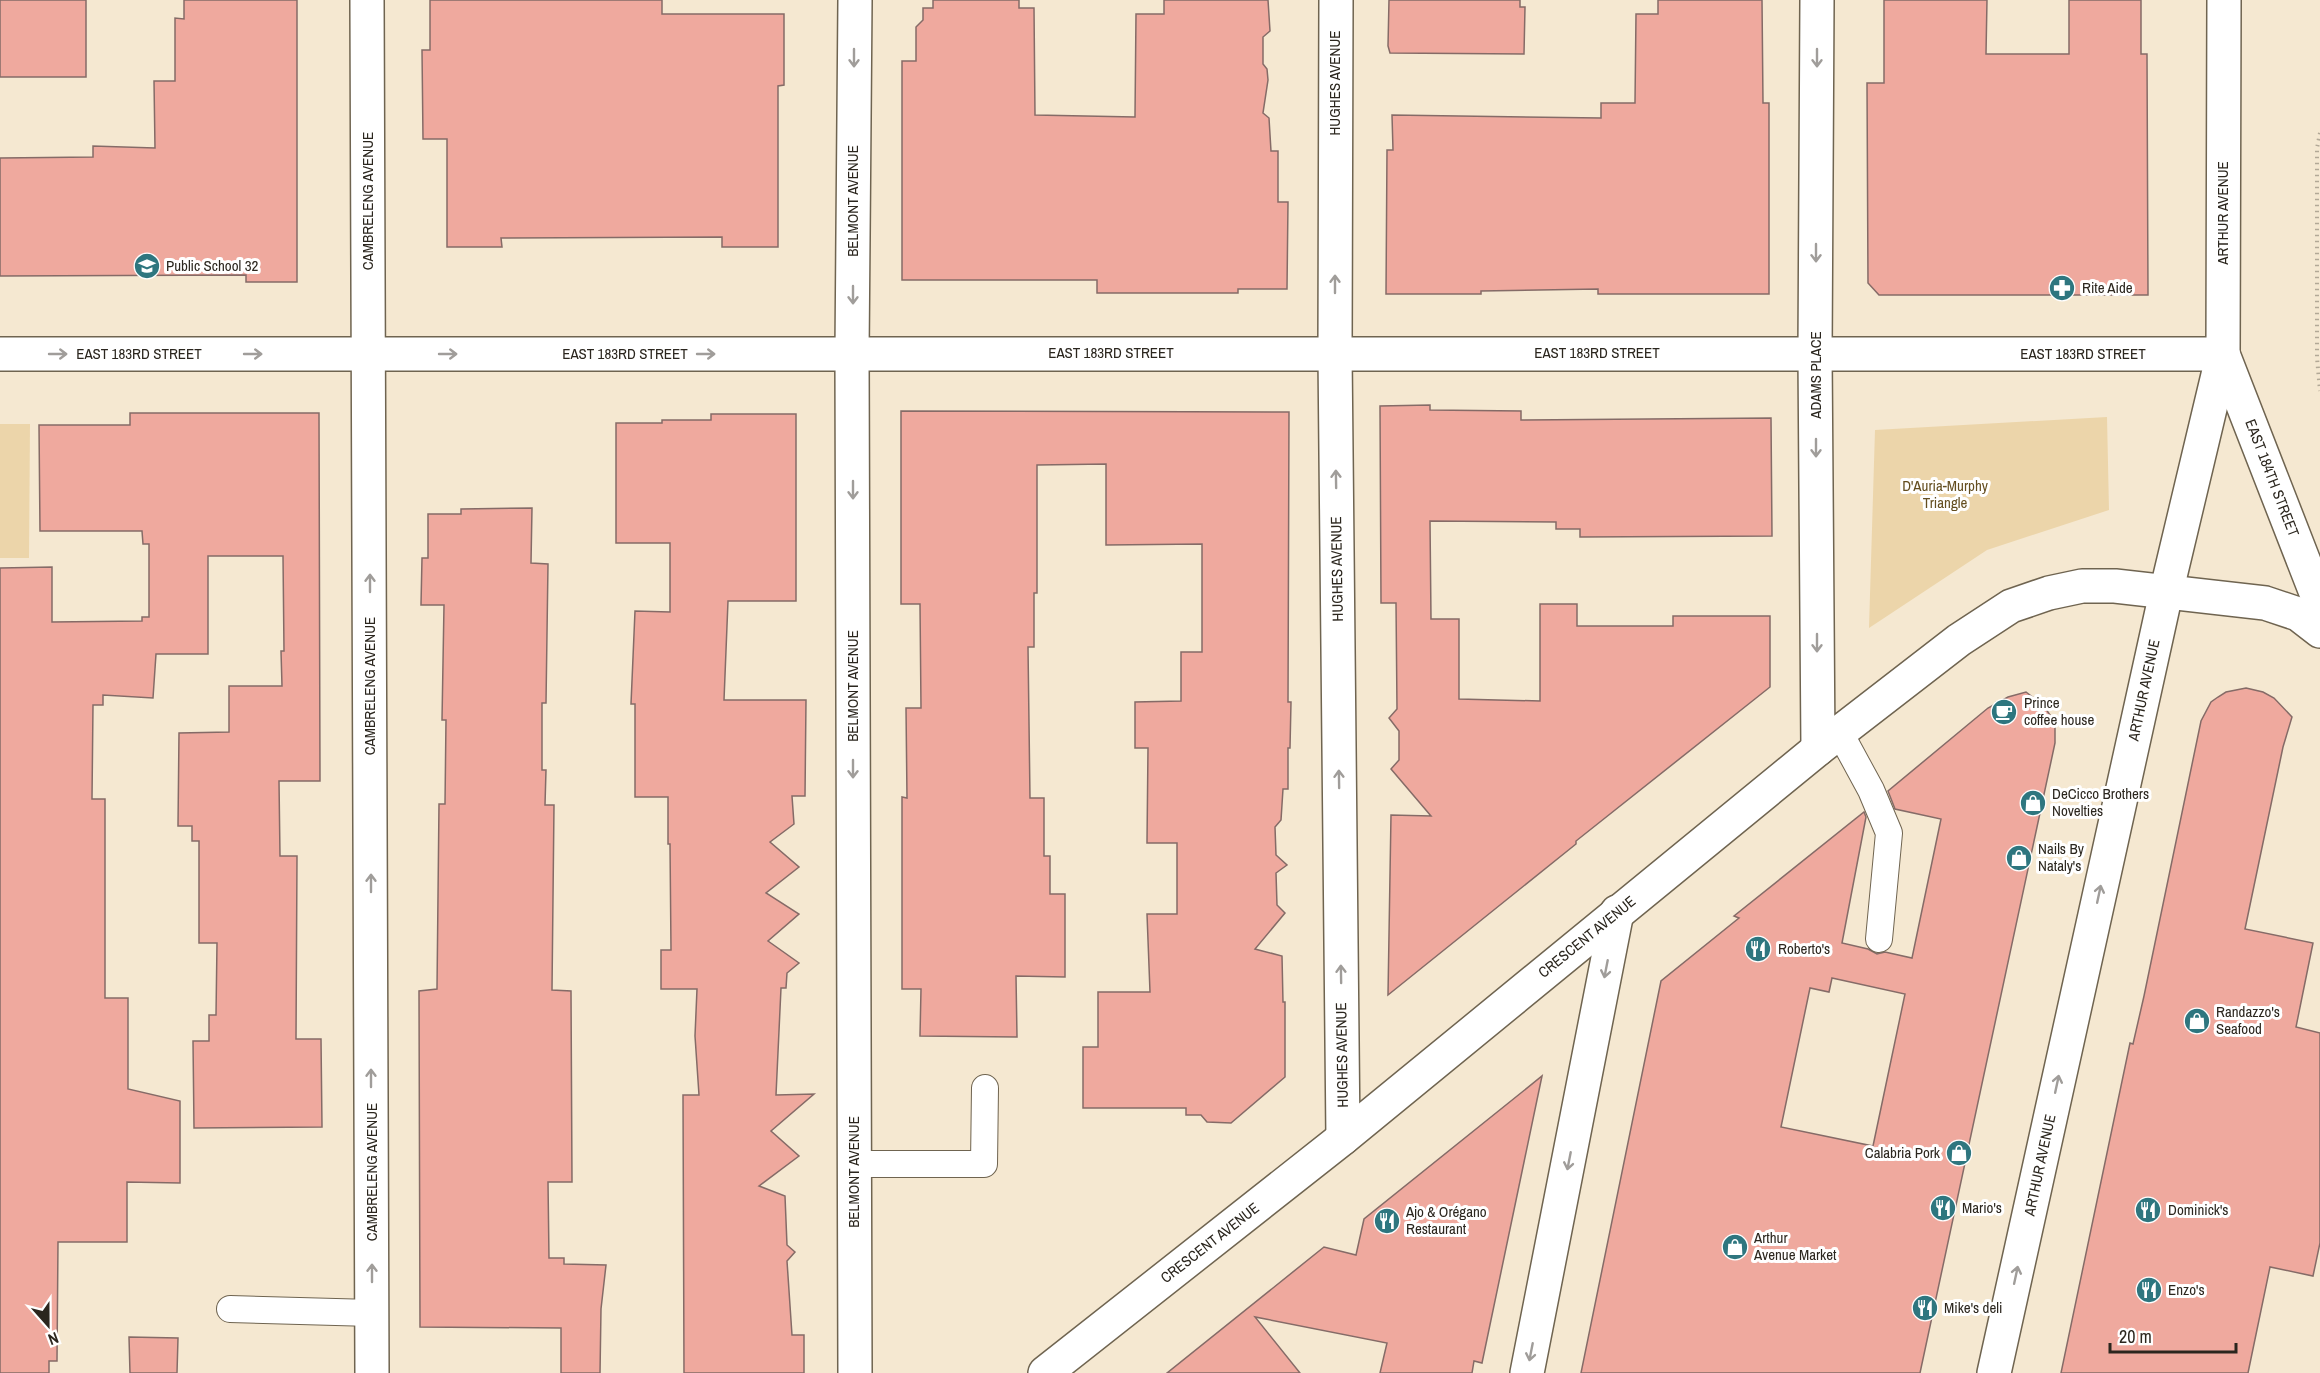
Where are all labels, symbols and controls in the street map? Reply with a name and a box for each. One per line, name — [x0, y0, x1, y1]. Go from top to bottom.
street label: HUGHES AVENUE — [1324, 30, 1345, 136]
one-way arrow — [848, 48, 860, 68]
one-way arrow — [1811, 48, 1823, 68]
street label: CAMBRELENG AVENUE — [357, 132, 378, 270]
street label: BELMONT AVENUE — [842, 145, 863, 257]
street label: ARTHUR AVENUE — [2212, 161, 2233, 266]
one-way arrow — [1810, 243, 1822, 263]
school or university icon: Public School 32 — [132, 251, 162, 281]
place label: Public School 32 — [166, 255, 258, 276]
pharmacy icon: Rite Aide — [2047, 273, 2077, 303]
one-way arrow — [1329, 275, 1341, 295]
place label: Rite Aide — [2082, 277, 2133, 298]
one-way arrow — [847, 285, 859, 305]
street label: ADAMS PLACE — [1805, 331, 1826, 420]
street label: EAST 183RD STREET — [1048, 342, 1174, 363]
street label: EAST 183RD STREET — [1534, 342, 1660, 363]
street label: EAST 183RD STREET — [76, 343, 202, 364]
street label: EAST 183RD STREET — [562, 343, 688, 364]
street label: EAST 183RD STREET — [2020, 343, 2146, 364]
one-way arrow — [48, 348, 68, 360]
one-way arrow — [243, 348, 263, 360]
one-way arrow — [438, 348, 458, 360]
one-way arrow — [696, 348, 716, 360]
street label: EAST 184TH STREET — [2240, 416, 2305, 540]
one-way arrow — [1810, 438, 1822, 458]
one-way arrow — [1330, 470, 1342, 490]
park label: D'Auria-Murphy Triangle — [1902, 475, 1989, 513]
one-way arrow — [847, 480, 859, 500]
street label: HUGHES AVENUE — [1325, 516, 1348, 622]
one-way arrow — [364, 573, 375, 593]
street label: CAMBRELENG AVENUE — [359, 617, 380, 755]
street label: BELMONT AVENUE — [842, 630, 863, 742]
one-way arrow — [1811, 633, 1823, 653]
street label: ARTHUR AVENUE — [2122, 637, 2165, 744]
place label: Prince coffee house — [2024, 692, 2094, 730]
cafe icon: Prince coffee house — [1989, 697, 2019, 727]
one-way arrow — [847, 759, 859, 779]
one-way arrow — [1333, 770, 1345, 790]
place label: DeCicco Brothers Novelties — [2052, 783, 2149, 821]
shop icon: DeCicco Brothers Novelties — [2018, 788, 2048, 818]
place label: Nails By Nataly's — [2038, 838, 2085, 876]
shop icon: Nails By Nataly's — [2004, 843, 2034, 873]
one-way arrow — [365, 873, 377, 893]
one-way arrow — [2094, 885, 2106, 904]
street label: CRESCENT AVENUE — [1533, 891, 1640, 982]
restaurant icon: Roberto's — [1743, 934, 1773, 964]
place label: Roberto's — [1778, 938, 1830, 959]
one-way arrow — [1600, 959, 1611, 978]
one-way arrow — [1335, 965, 1347, 985]
place label: Randazzo's Seafood — [2216, 1001, 2280, 1039]
street label: HUGHES AVENUE — [1330, 1002, 1353, 1108]
shop icon: Randazzo's Seafood — [2182, 1006, 2212, 1036]
one-way arrow — [365, 1068, 377, 1088]
one-way arrow — [2052, 1075, 2064, 1094]
street label: CAMBRELENG AVENUE — [361, 1103, 382, 1241]
street label: ARTHUR AVENUE — [2018, 1112, 2061, 1219]
street label: BELMONT AVENUE — [843, 1116, 864, 1228]
shop icon: Calabria Pork — [1944, 1138, 1974, 1168]
place label: Calabria Pork — [1865, 1142, 1941, 1163]
one-way arrow — [1563, 1150, 1574, 1170]
restaurant icon: Mario's — [1928, 1193, 1958, 1223]
restaurant icon: Dominick's — [2133, 1195, 2163, 1225]
street label: CRESCENT AVENUE — [1156, 1197, 1263, 1288]
place label: Mario's — [1962, 1197, 2002, 1218]
place label: Dominick's — [2168, 1199, 2228, 1220]
place label: Ajo & Orégano Restaurant — [1405, 1201, 1487, 1239]
restaurant icon: Ajo & Orégano Restaurant — [1372, 1206, 1402, 1236]
place label: Arthur Avenue Market — [1753, 1227, 1837, 1265]
shop icon: Arthur Avenue Market — [1720, 1232, 1750, 1262]
one-way arrow — [366, 1263, 378, 1283]
one-way arrow — [2010, 1266, 2022, 1285]
restaurant icon: Enzo's — [2134, 1275, 2164, 1305]
place label: Enzo's — [2168, 1279, 2205, 1300]
restaurant icon: Mike's deli — [1910, 1293, 1940, 1323]
north arrow — [18, 1295, 78, 1355]
place label: Mike's deli — [1944, 1297, 2002, 1318]
scale bar — [2110, 1316, 2236, 1354]
text: 20 m — [2119, 1324, 2152, 1349]
text: N — [45, 1327, 62, 1351]
one-way arrow — [1525, 1342, 1536, 1361]

